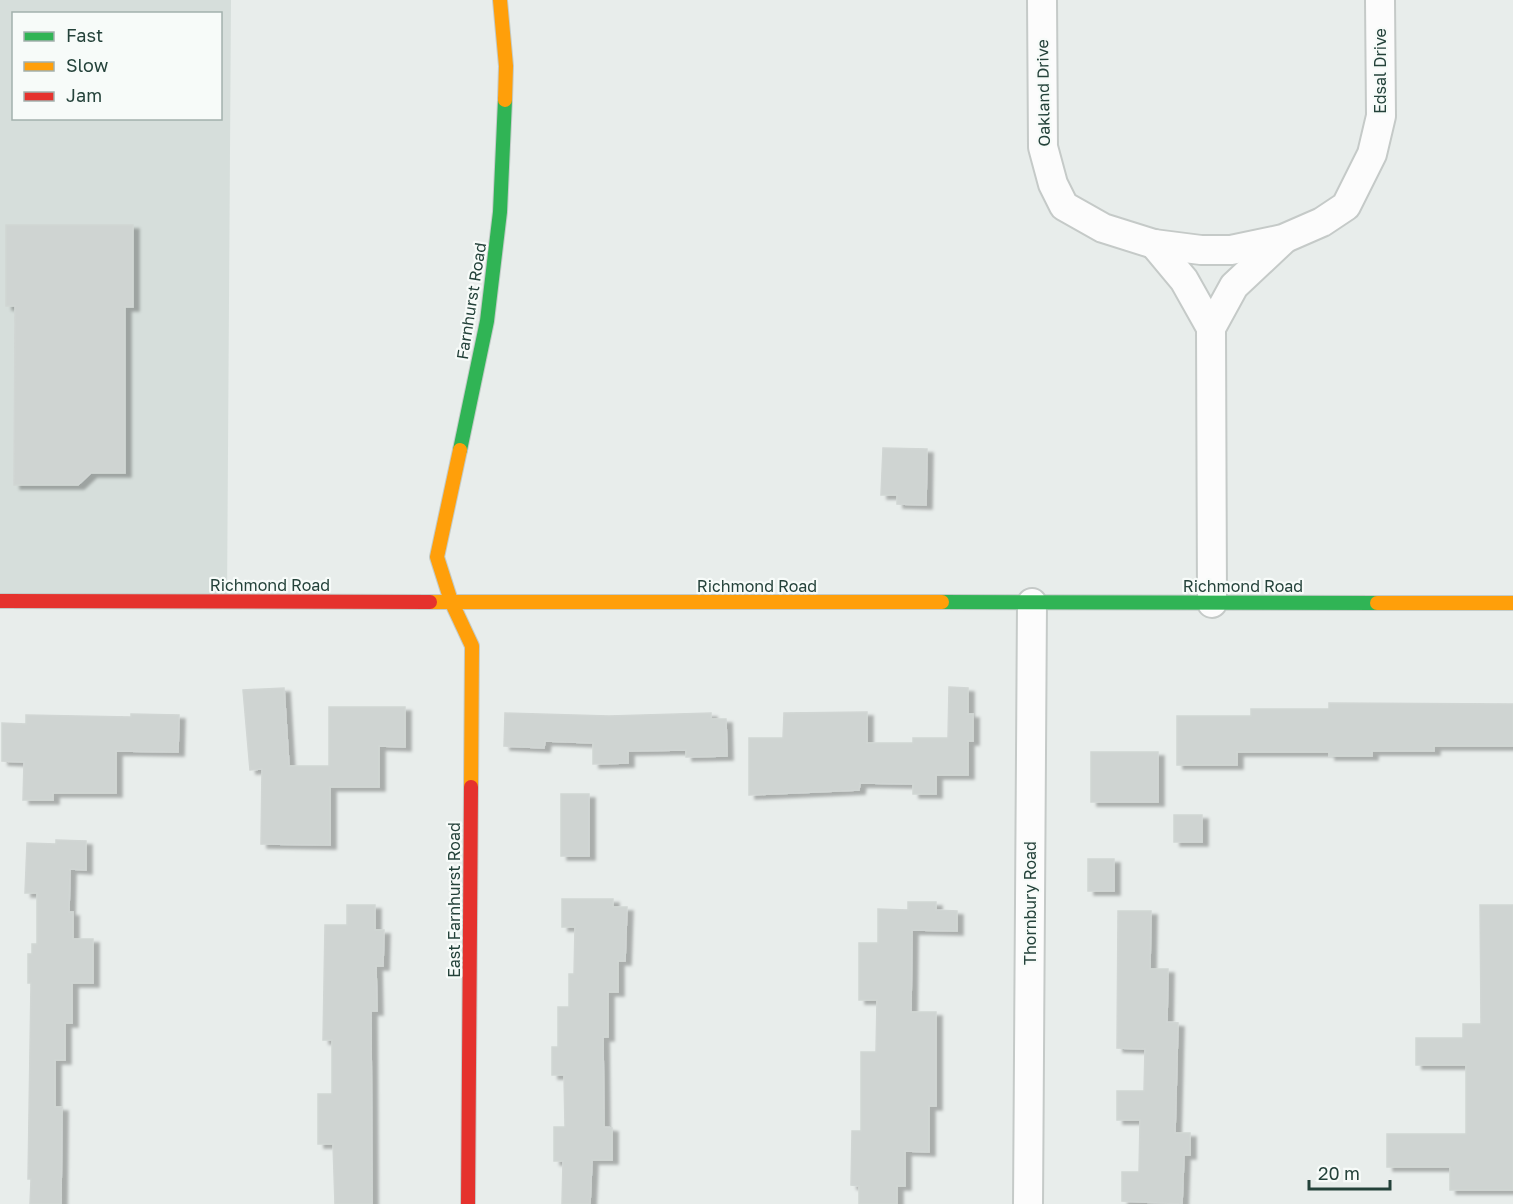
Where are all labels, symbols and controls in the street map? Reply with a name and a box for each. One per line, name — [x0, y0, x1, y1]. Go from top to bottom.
legend — [12, 12, 222, 120]
text: Fast — [66, 24, 103, 46]
street label: Edsal Drive — [1370, 28, 1390, 114]
street label: Oakland Drive — [1032, 39, 1054, 147]
text: Slow — [66, 54, 109, 76]
text: Jam — [66, 84, 102, 106]
street label: Farnhurst Road — [452, 241, 490, 361]
street label: Richmond Road — [210, 575, 330, 595]
street label: Richmond Road — [697, 576, 817, 596]
street label: Richmond Road — [1183, 576, 1303, 596]
street label: East Farnhurst Road — [444, 822, 464, 978]
street label: Thornbury Road — [1020, 841, 1040, 965]
scale bar — [1309, 1153, 1390, 1191]
text: 20 m — [1318, 1162, 1360, 1184]

